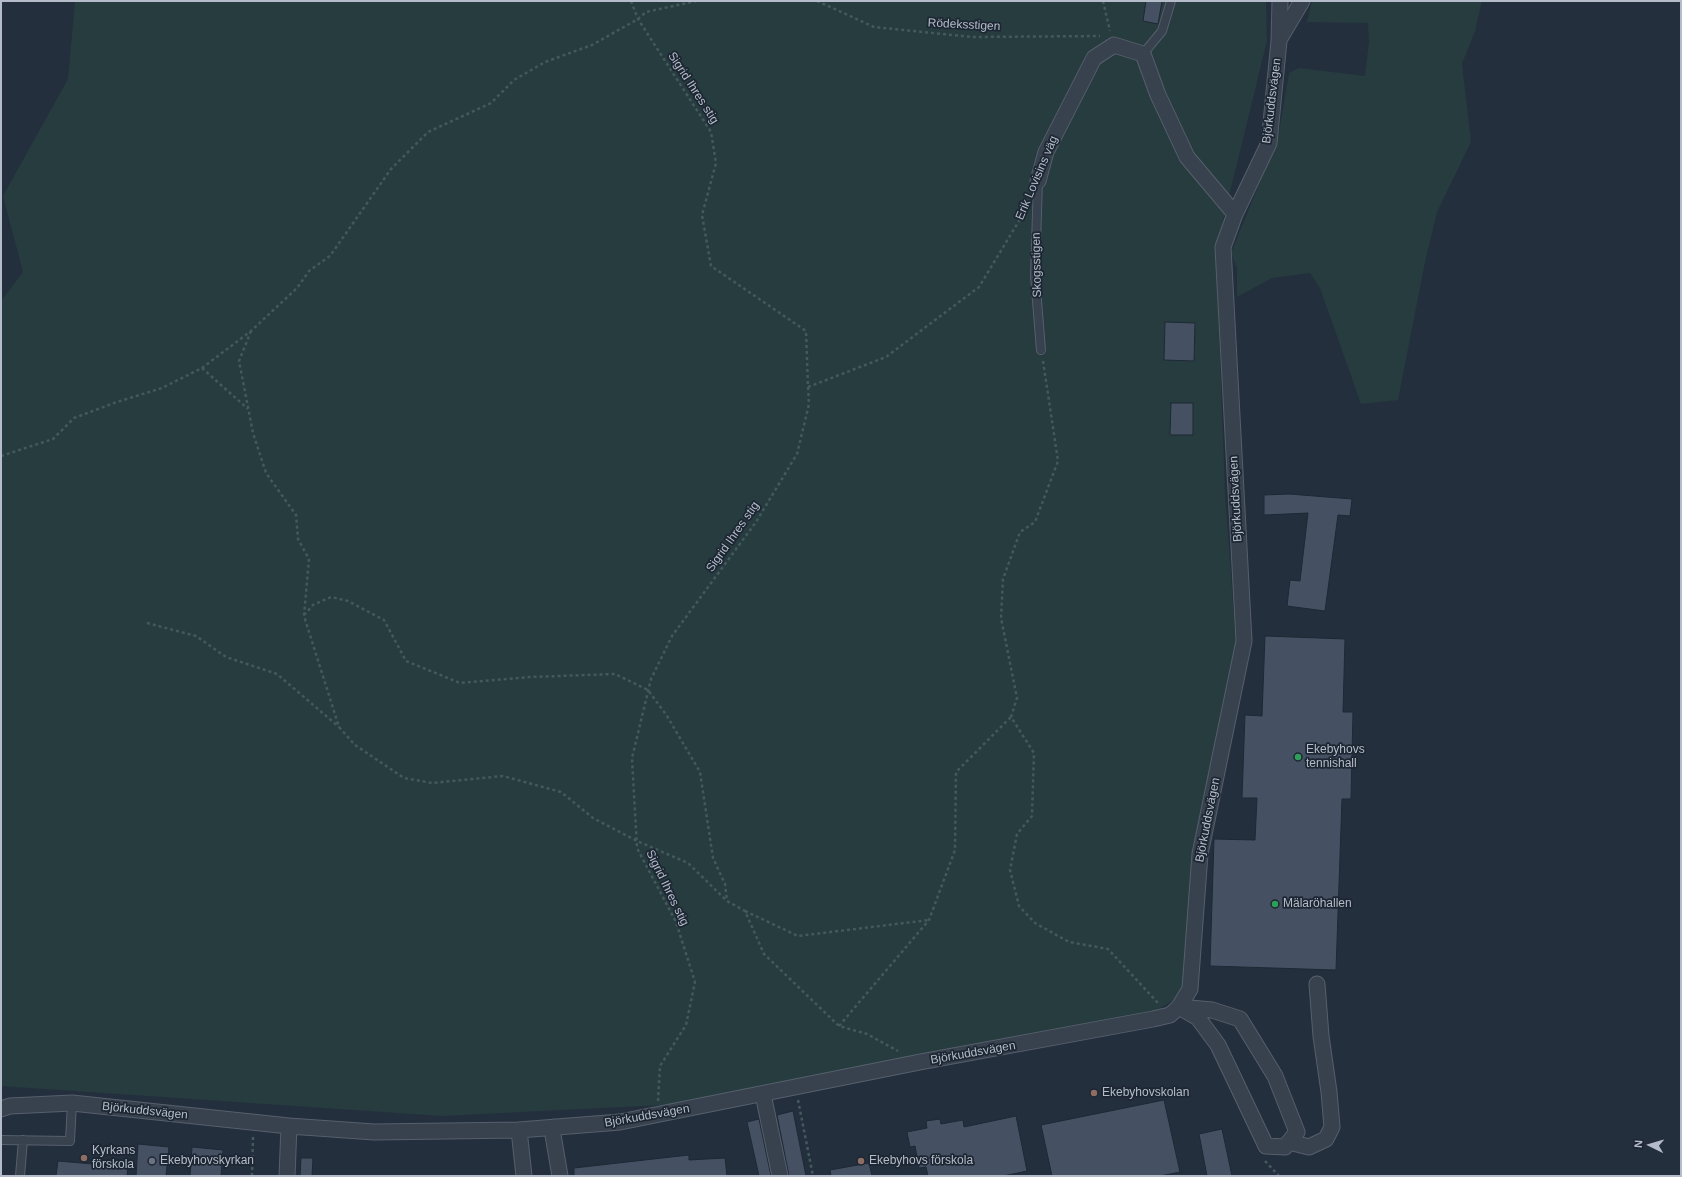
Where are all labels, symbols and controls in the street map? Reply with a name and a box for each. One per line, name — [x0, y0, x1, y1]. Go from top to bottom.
street label: Rödeksstigen — [927, 16, 1001, 34]
street label: Sigrid Ihres stig — [664, 49, 722, 127]
street label: Björkuddsvägen — [1260, 57, 1284, 145]
street label: Erik Lovisins väg — [1013, 134, 1061, 222]
street label: Skogsstigen — [1029, 232, 1045, 298]
street label: Björkuddsvägen — [1227, 456, 1245, 542]
street label: Sigrid Ihres stig — [703, 499, 763, 575]
place label: Ekebyhovs tennishall — [1306, 743, 1365, 771]
marker: Ekebyhovs tennishall — [1293, 752, 1303, 762]
street label: Björkuddsvägen — [1193, 776, 1223, 864]
street label: Sigrid Ihres stig — [642, 848, 692, 928]
place label: Mälaröhallen — [1283, 897, 1352, 911]
marker: Mälaröhallen — [1270, 899, 1280, 909]
street label: Björkuddsvägen — [929, 1038, 1017, 1068]
place label: Ekebyhovskolan — [1102, 1086, 1189, 1100]
marker: Ekebyhovskolan — [1089, 1088, 1099, 1098]
street label: Björkuddsvägen — [101, 1099, 189, 1123]
street label: Björkuddsvägen — [603, 1101, 691, 1131]
north arrow — [1630, 1125, 1670, 1165]
text: N — [1632, 1139, 1644, 1148]
place label: Kyrkans förskola — [92, 1144, 135, 1172]
marker: Kyrkans förskola — [79, 1153, 89, 1163]
place label: Ekebyhovskyrkan — [160, 1154, 254, 1168]
place label: Ekebyhovs förskola — [869, 1154, 973, 1168]
marker: Ekebyhovskyrkan — [147, 1156, 157, 1166]
marker: Ekebyhovs förskola — [856, 1156, 866, 1166]

